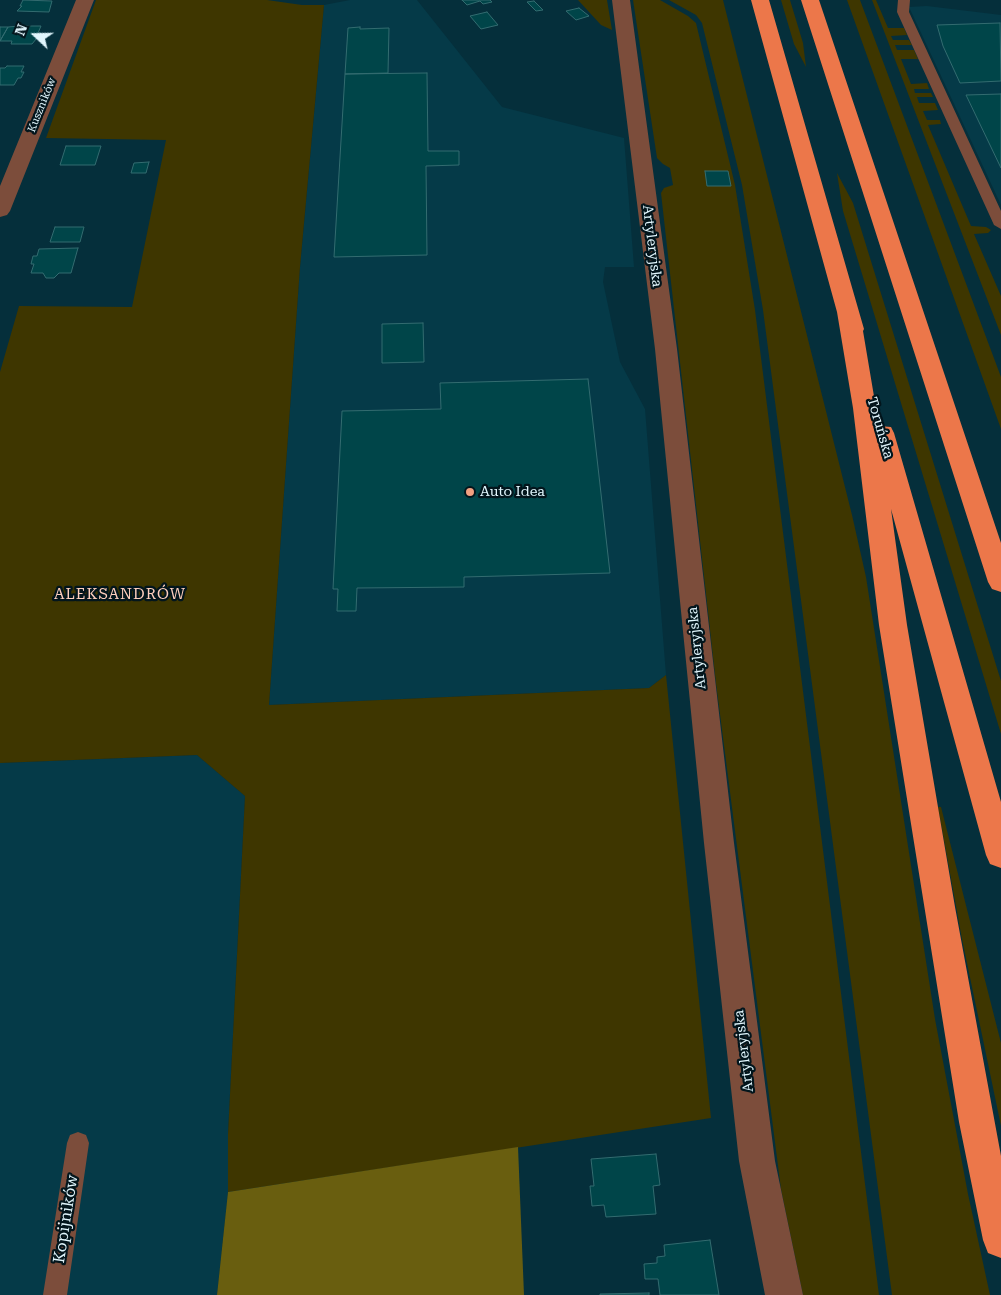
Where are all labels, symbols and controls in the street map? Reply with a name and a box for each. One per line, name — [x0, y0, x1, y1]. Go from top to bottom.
north arrow — [10, 10, 60, 60]
text: N — [12, 22, 30, 38]
street label: Kuszników — [25, 76, 59, 134]
street label: Artyleryjska — [639, 204, 665, 288]
street label: Toruńska — [863, 395, 897, 461]
place label: Auto Idea — [480, 484, 545, 500]
marker: Auto Idea — [464, 486, 476, 498]
district label: ALEKSANDRÓW — [53, 586, 187, 604]
street label: Artyleryjska — [684, 606, 710, 690]
street label: Artyleryjska — [731, 1009, 757, 1093]
street label: Kopijników — [50, 1173, 82, 1265]

